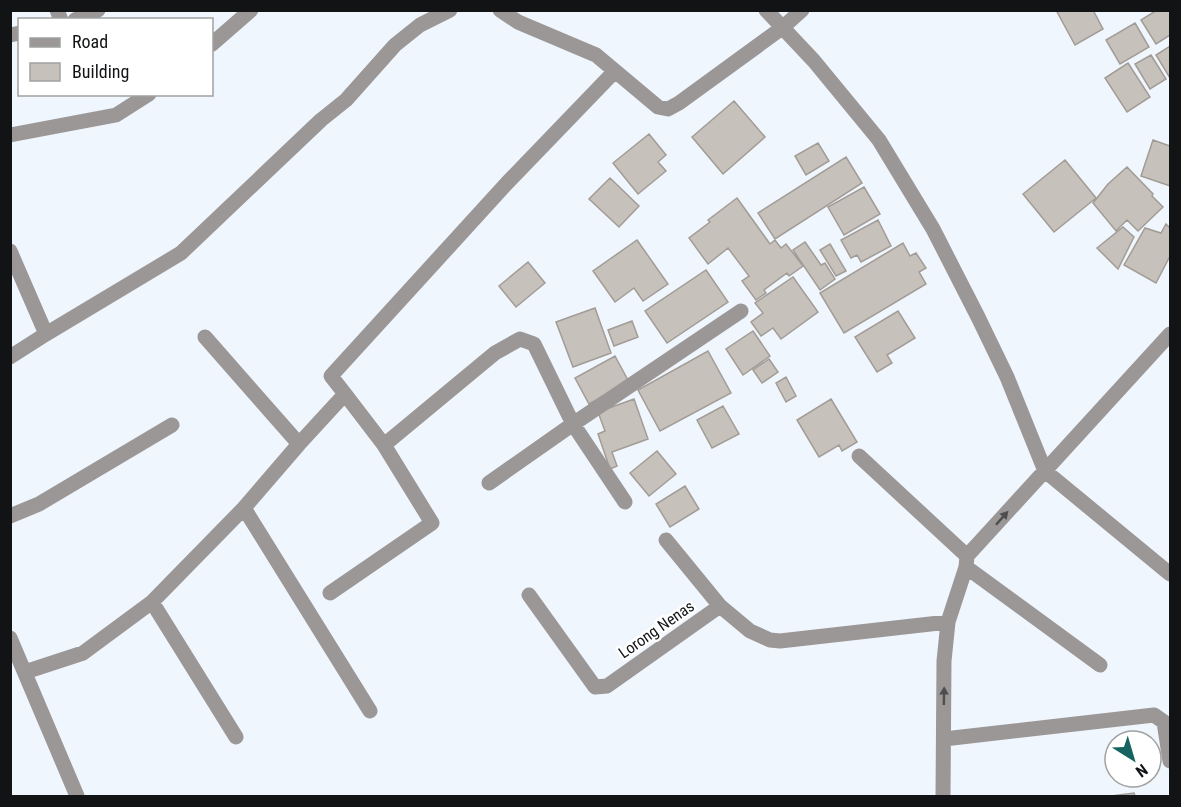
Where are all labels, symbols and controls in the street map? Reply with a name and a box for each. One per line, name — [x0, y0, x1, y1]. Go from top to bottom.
legend — [18, 18, 213, 96]
text: Road — [72, 31, 108, 52]
text: Building — [72, 61, 129, 82]
one-way arrow — [995, 510, 1009, 525]
street label: Lorong Nenas — [615, 596, 698, 662]
one-way arrow — [939, 687, 949, 706]
north arrow — [1103, 729, 1163, 789]
text: N — [1132, 760, 1151, 781]

